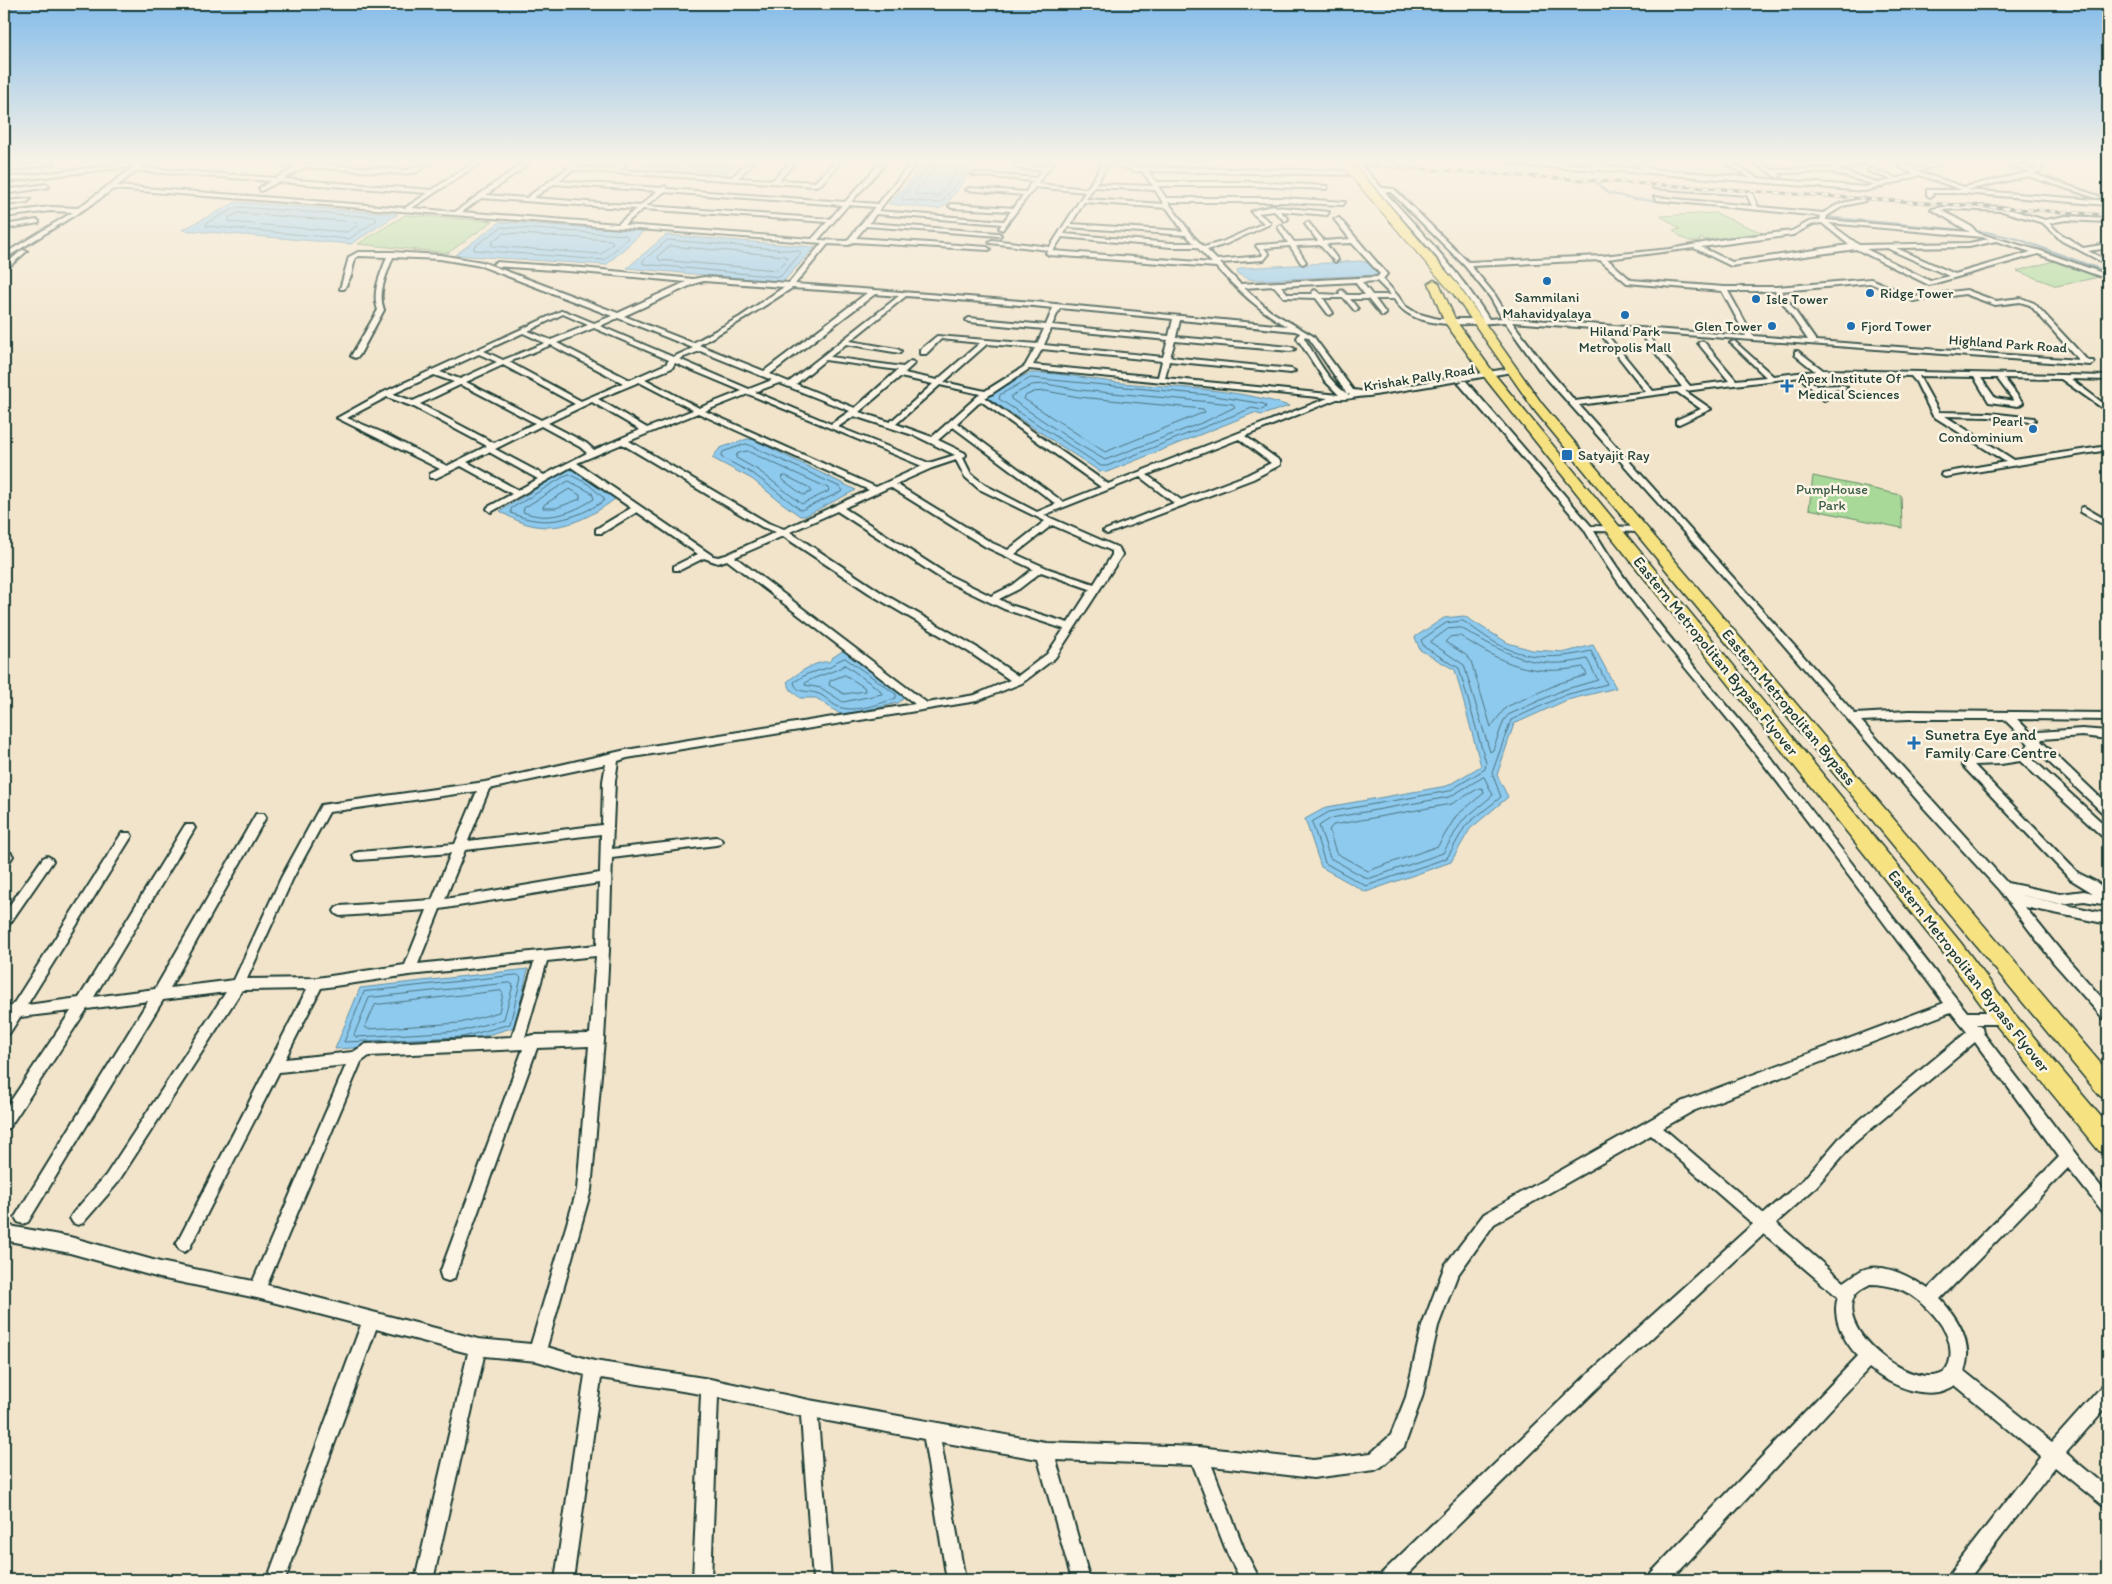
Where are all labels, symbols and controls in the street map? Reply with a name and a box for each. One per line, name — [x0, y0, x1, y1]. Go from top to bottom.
marker: Sammilani Mahavidyalaya — [1541, 275, 1553, 287]
place label: Ridge Tower — [1880, 285, 1954, 302]
marker: Ridge Tower — [1864, 287, 1876, 299]
place label: Sammilani Mahavidyalaya — [1503, 289, 1592, 322]
place label: Isle Tower — [1766, 291, 1828, 308]
marker: Isle Tower — [1750, 293, 1762, 305]
marker: Hiland Park Metropolis Mall — [1619, 309, 1631, 321]
place label: Glen Tower — [1694, 318, 1762, 335]
place label: Fjord Tower — [1861, 318, 1932, 335]
marker: Glen Tower — [1766, 320, 1778, 332]
marker: Fjord Tower — [1845, 320, 1857, 332]
place label: Hiland Park Metropolis Mall — [1579, 323, 1671, 356]
street label: Highland Park Road — [1948, 331, 2068, 357]
street label: Krishak Pally Road — [1362, 361, 1476, 395]
place label: Apex Institute Of Medical Sciences — [1798, 370, 1902, 403]
marker: Apex Institute Of Medical Sciences — [1780, 379, 1794, 393]
place label: Pearl Condominium — [1939, 413, 2024, 446]
marker: Pearl Condominium — [2027, 423, 2039, 435]
place label: Satyajit Ray — [1578, 447, 1650, 464]
marker: Satyajit Ray — [1560, 448, 1574, 462]
park label: PumpHouse Park — [1796, 481, 1868, 514]
street label: Eastern Metropolitan Bypass Flyover — [1630, 553, 1802, 759]
street label: Eastern Metropolitan Bypass — [1718, 625, 1860, 789]
place label: Sunetra Eye and Family Care Centre — [1925, 725, 2057, 762]
marker: Sunetra Eye and Family Care Centre — [1907, 736, 1921, 750]
street label: Eastern Metropolitan Bypass Flyover — [1884, 866, 2054, 1077]

